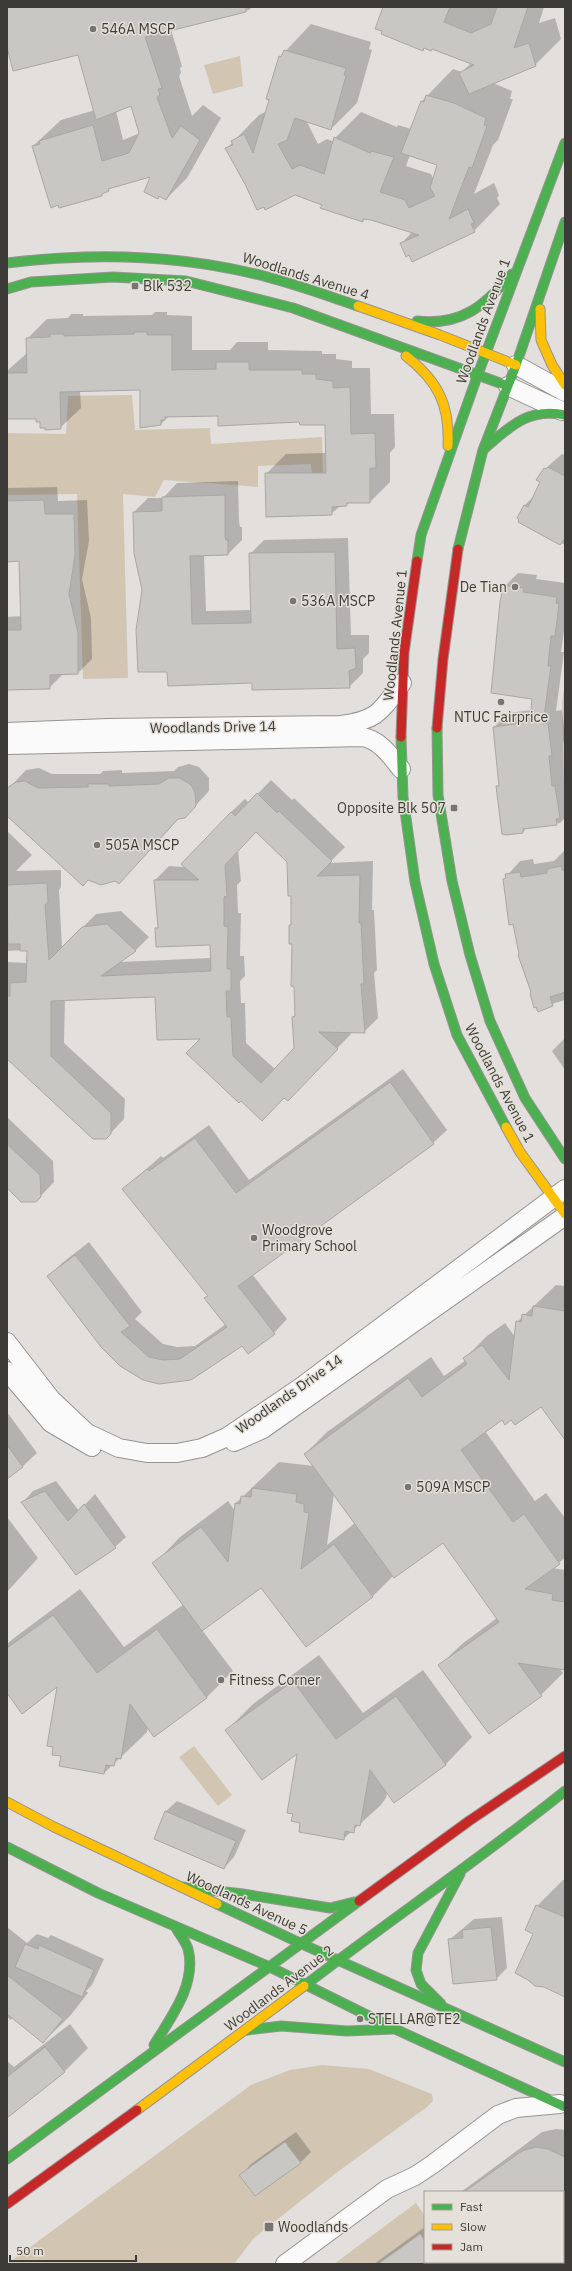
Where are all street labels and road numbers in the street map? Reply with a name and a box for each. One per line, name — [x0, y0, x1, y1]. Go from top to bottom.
street label: Woodlands Avenue 4 — [240, 248, 372, 304]
street label: Woodlands Avenue 1 — [452, 256, 514, 386]
street label: Woodlands Avenue 1 — [379, 568, 411, 702]
street label: Woodlands Drive 14 — [150, 717, 276, 737]
street label: Woodlands Avenue 1 — [461, 1021, 539, 1145]
street label: Woodlands Drive 14 — [232, 1350, 346, 1438]
street label: Woodlands Avenue 5 — [183, 1867, 311, 1939]
street label: Woodlands Avenue 2 — [221, 1941, 337, 2035]

